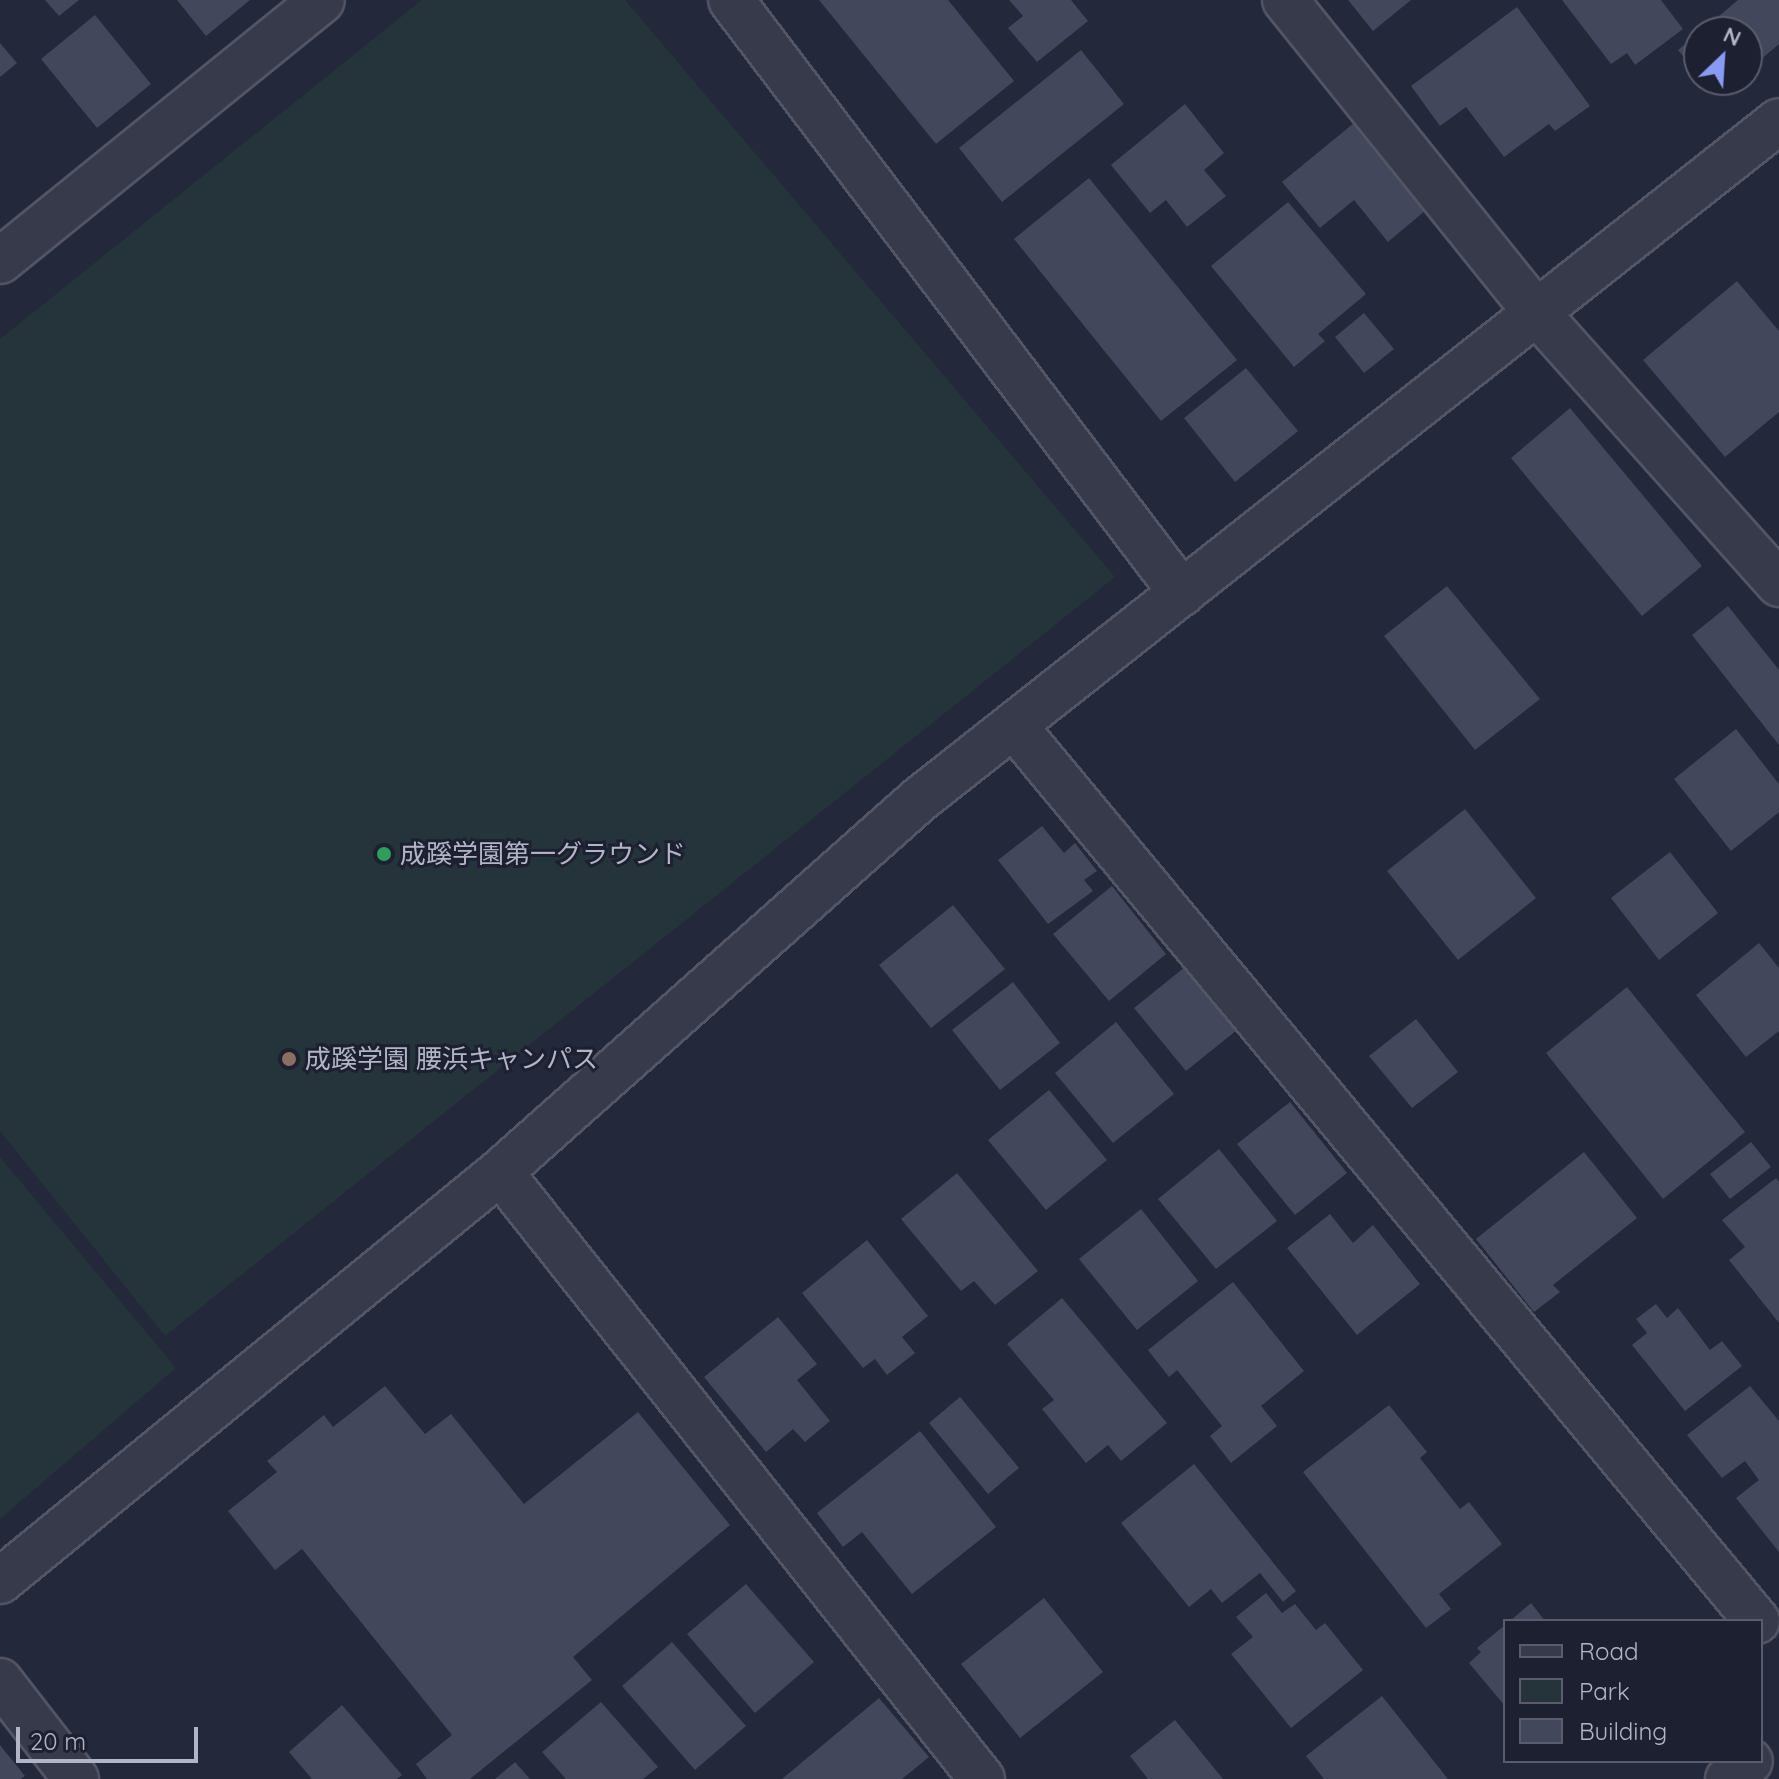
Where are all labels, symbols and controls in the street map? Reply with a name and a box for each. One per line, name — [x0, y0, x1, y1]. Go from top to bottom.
north arrow — [1683, 16, 1763, 96]
text: N — [1719, 20, 1746, 52]
place label: 成蹊学園第一グラウンド — [400, 838, 686, 870]
marker: 成蹊学園第一グラウンド — [375, 845, 393, 863]
place label: 成蹊学園 腰浜キャンパス — [305, 1043, 598, 1075]
marker: 成蹊学園 腰浜キャンパス — [280, 1050, 298, 1068]
legend — [1503, 1619, 1763, 1763]
text: Road — [1579, 1636, 1639, 1666]
text: Park — [1579, 1676, 1630, 1706]
scale bar — [20, 1711, 202, 1761]
text: Building — [1579, 1716, 1667, 1746]
text: 20 m — [30, 1726, 86, 1756]

